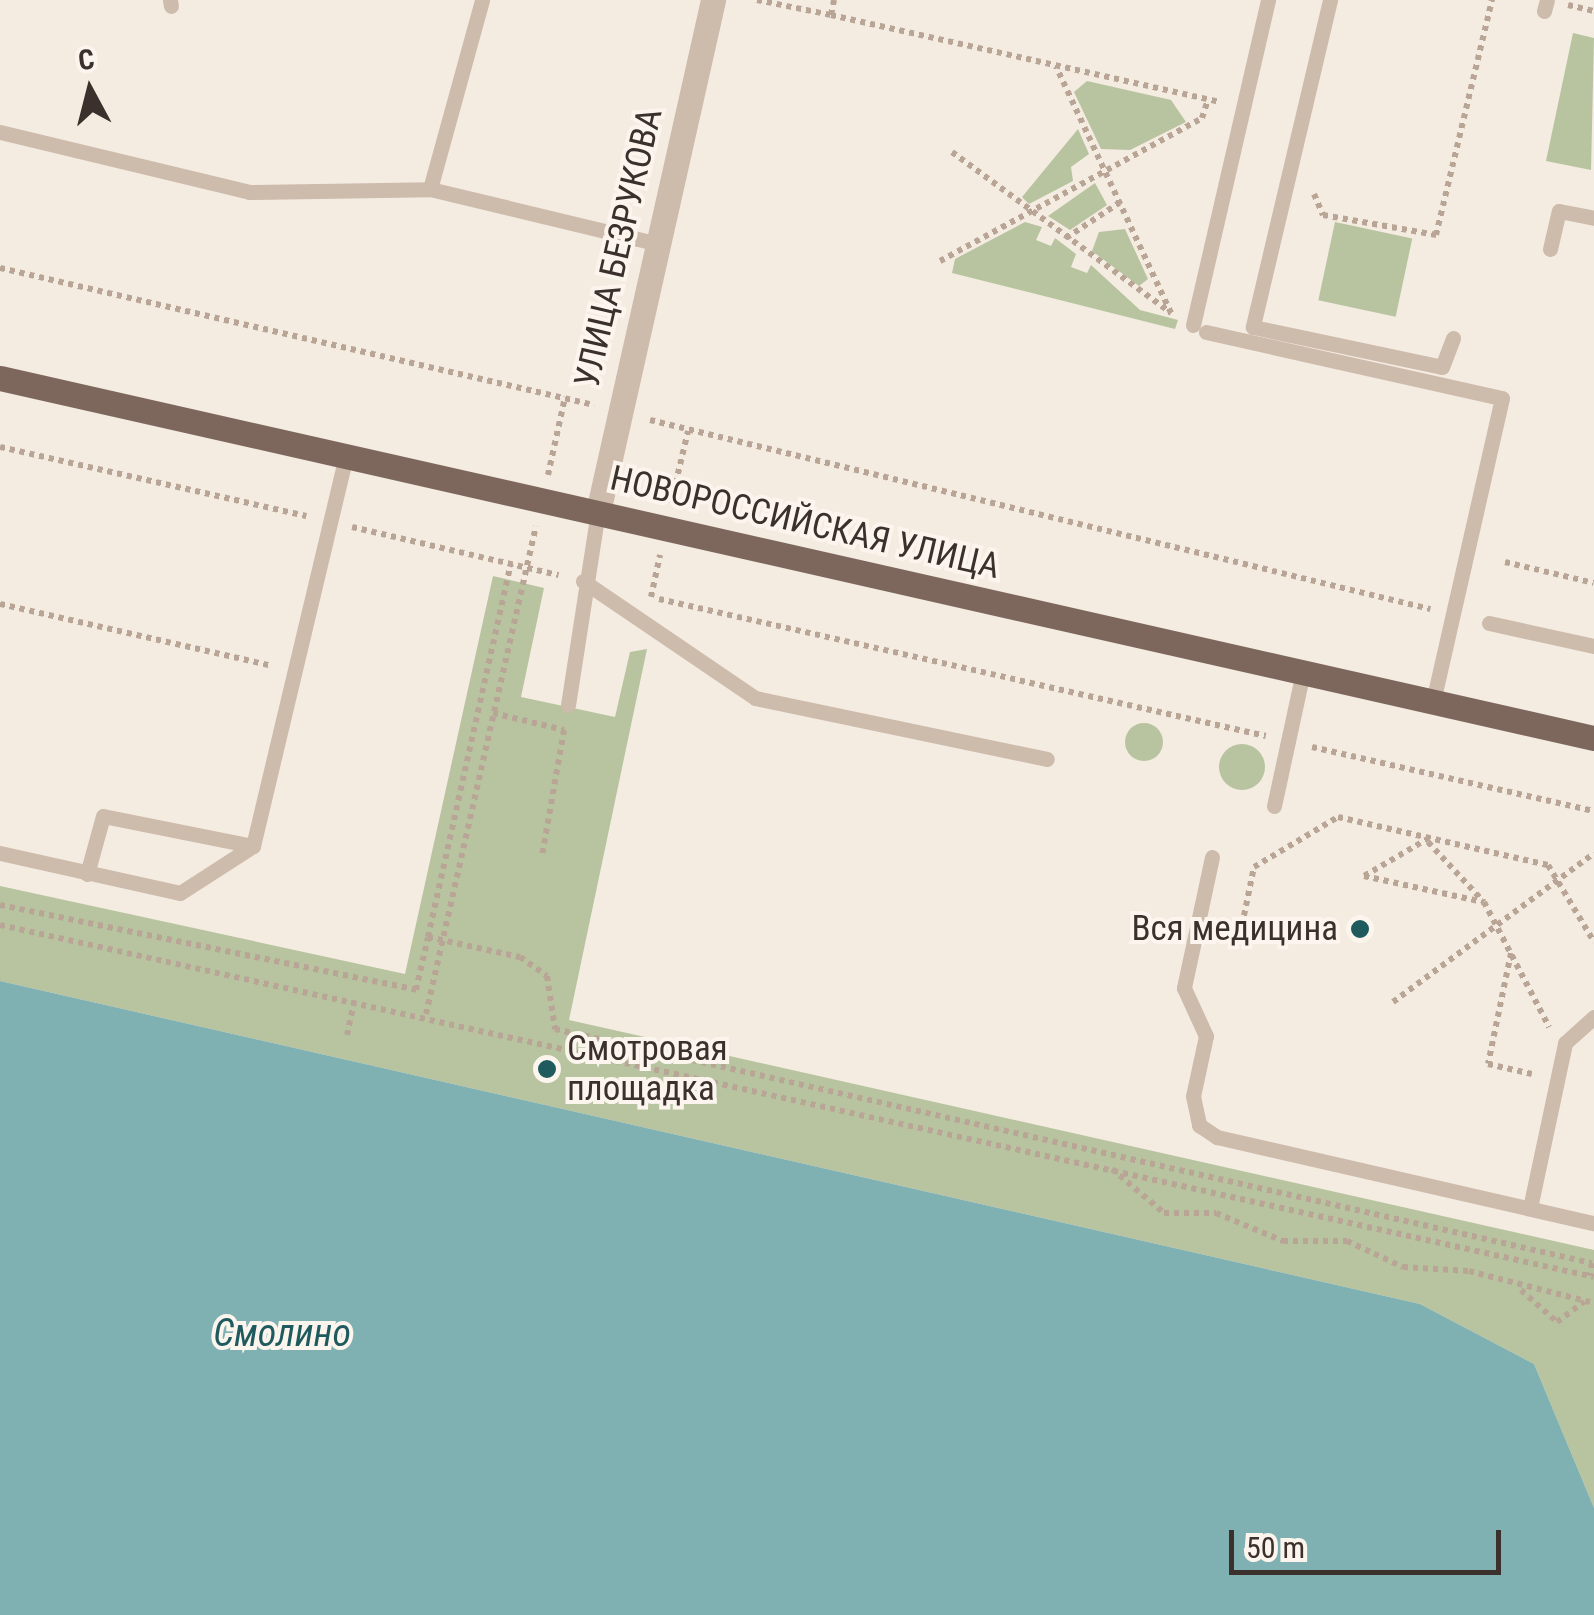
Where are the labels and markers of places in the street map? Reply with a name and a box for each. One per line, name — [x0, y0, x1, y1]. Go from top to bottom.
place label: Вся медицина — [1131, 908, 1338, 950]
marker: Вся медицина — [1347, 916, 1373, 942]
place label: Смотровая площадка — [567, 1028, 728, 1110]
marker: Смотровая площадка — [536, 1058, 558, 1080]

